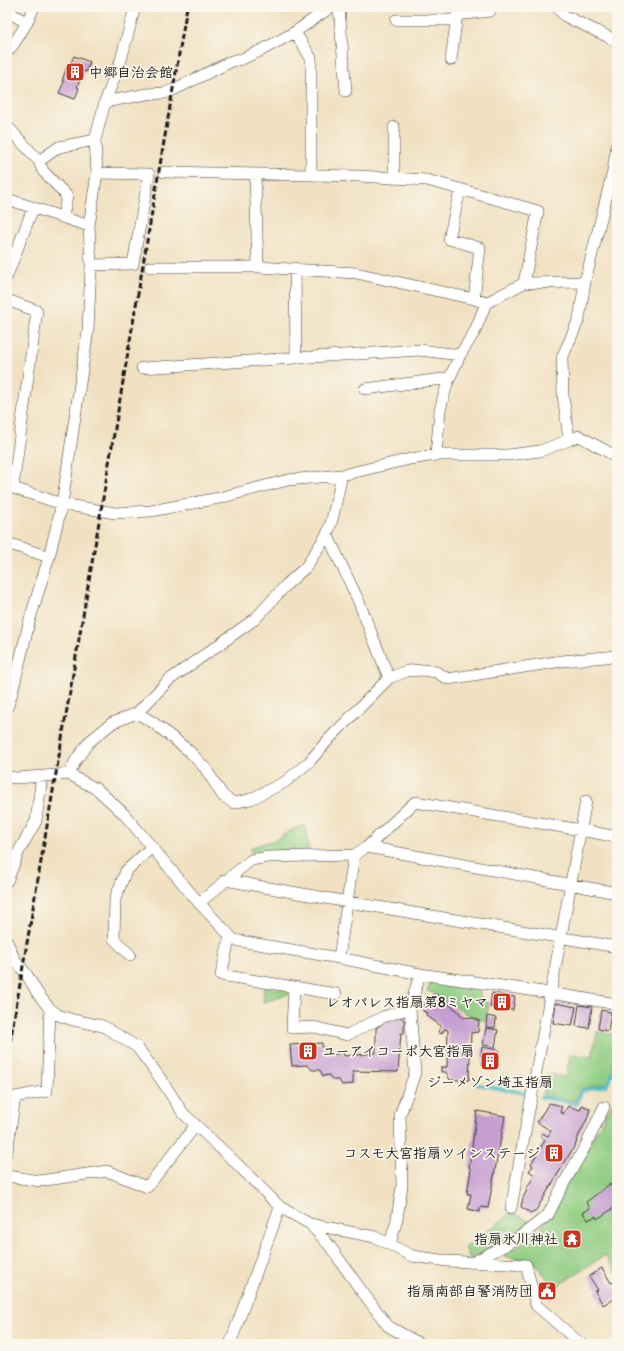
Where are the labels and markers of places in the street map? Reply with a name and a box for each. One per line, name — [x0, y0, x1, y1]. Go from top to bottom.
building icon: 中郷自治会館 — [64, 61, 86, 83]
place label: 中郷自治会館 — [89, 63, 173, 81]
building icon: レオパレス指扇第8ミヤマ — [491, 991, 513, 1013]
place label: レオパレス指扇第8ミヤマ — [326, 993, 488, 1011]
building icon: ユーアイコーポ大宮指扇 — [297, 1040, 319, 1062]
place label: ユーアイコーポ大宮指扇 — [322, 1042, 474, 1060]
building icon: ジーメゾン埼玉指扇 — [479, 1050, 501, 1072]
place label: ジーメゾン埼玉指扇 — [427, 1073, 553, 1091]
building icon: コスモ大宮指扇ツインステージ — [543, 1142, 565, 1164]
place label: コスモ大宮指扇ツインステージ — [343, 1144, 540, 1162]
temple icon: 指扇氷川神社 — [561, 1228, 583, 1250]
place label: 指扇氷川神社 — [474, 1230, 558, 1248]
public building icon: 指扇南部自警消防団 — [536, 1280, 558, 1302]
place label: 指扇南部自警消防団 — [407, 1282, 533, 1300]

